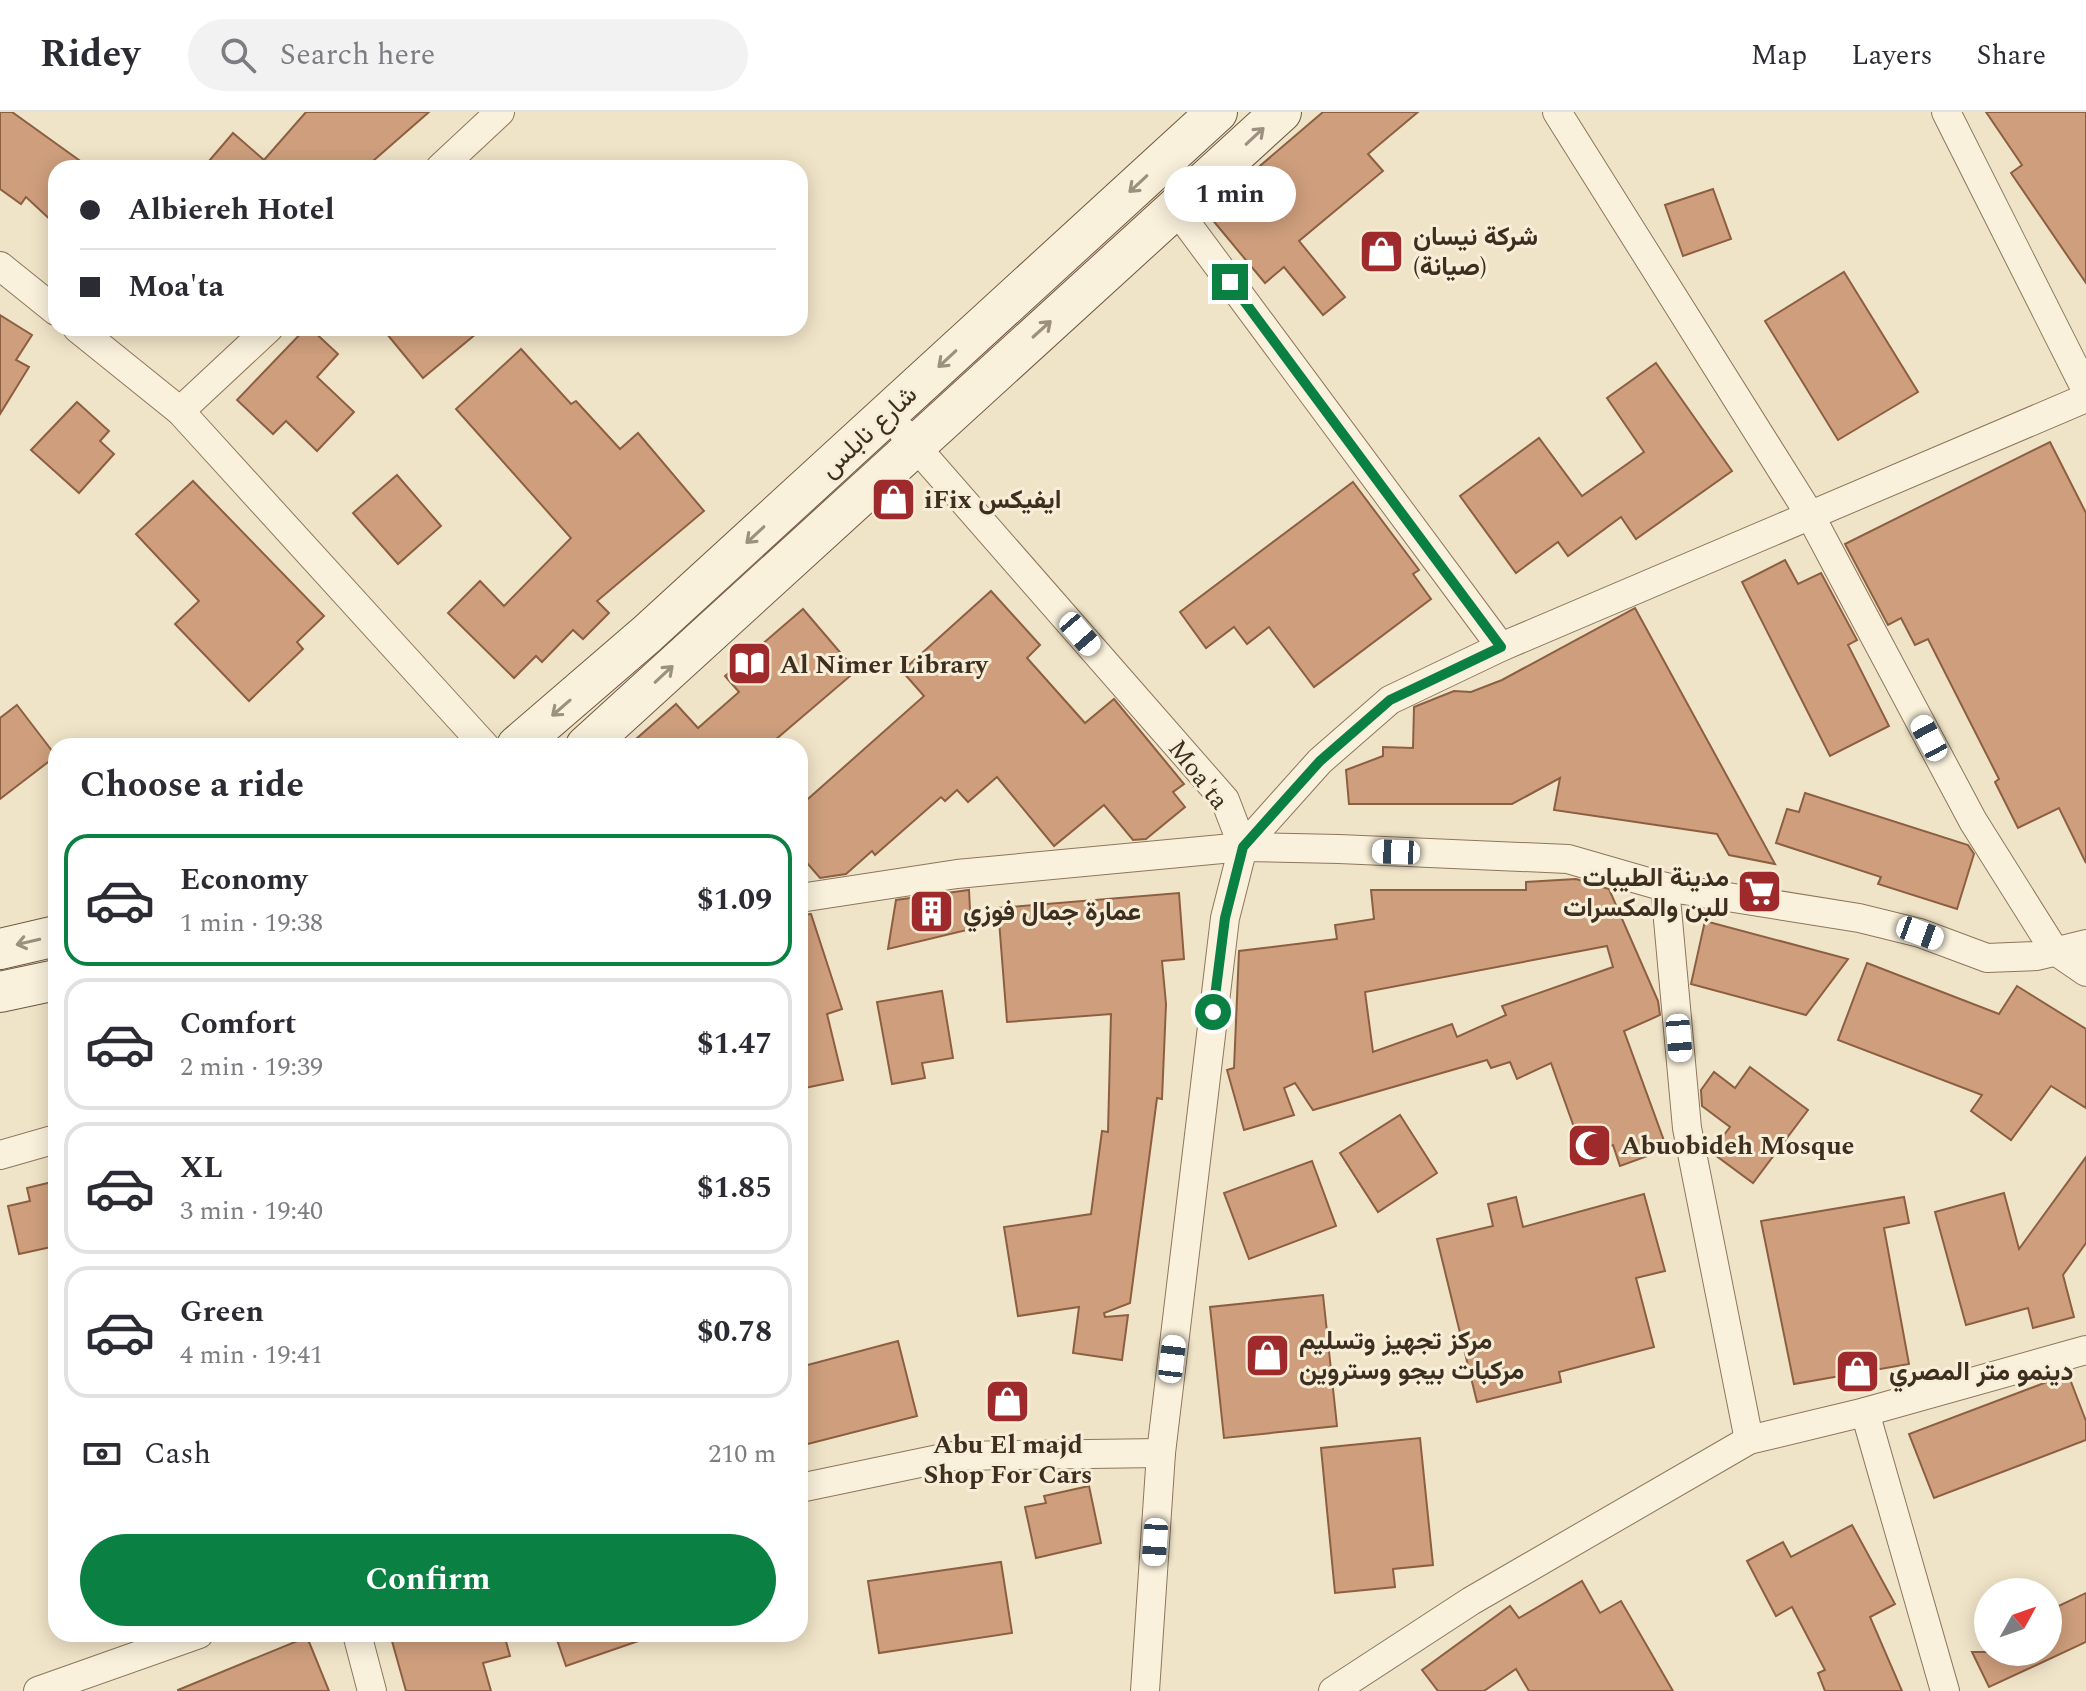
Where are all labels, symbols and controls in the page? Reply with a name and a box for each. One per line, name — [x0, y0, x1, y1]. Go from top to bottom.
search box — [188, 19, 748, 91]
text: Ridey — [40, 26, 140, 84]
text: Search here — [280, 32, 435, 78]
icon: search — [216, 33, 260, 77]
text: Map — [1751, 34, 1807, 77]
text: Layers — [1851, 34, 1933, 77]
text: Share — [1977, 34, 2046, 77]
one-way arrow — [1245, 126, 1265, 145]
callout: 1 min — [1164, 166, 1296, 222]
one-way arrow — [1129, 174, 1149, 192]
text: 1 min — [1195, 174, 1265, 214]
text: Albiereh Hotel — [128, 187, 334, 233]
place label: شركة نيسان (صيانة) — [1413, 217, 1538, 287]
shop icon: شركة نيسان (صيانة) — [1358, 227, 1406, 275]
text: Moa'ta — [128, 264, 224, 310]
route end — [1212, 264, 1248, 300]
one-way arrow — [1032, 320, 1052, 339]
one-way arrow — [937, 350, 957, 368]
street label: شارع نابلس — [811, 376, 927, 488]
shop icon: iFix ايفيكس — [869, 475, 917, 523]
place label: iFix ايفيكس — [924, 480, 1061, 520]
one-way arrow — [745, 525, 766, 544]
car — [1055, 608, 1105, 660]
library icon: Al Nimer Library — [725, 640, 773, 688]
place label: Al Nimer Library — [780, 645, 989, 685]
one-way arrow — [653, 666, 673, 684]
one-way arrow — [551, 699, 572, 717]
car — [1907, 711, 1951, 765]
street label: Moa'ta — [1158, 731, 1239, 819]
text: Choose a ride — [80, 758, 304, 813]
car — [1372, 839, 1420, 865]
text: Economy — [180, 857, 307, 903]
place label: مدينة الطيبات للبن والمكسرات — [1563, 858, 1729, 928]
icon: car — [84, 864, 156, 936]
supermarket icon: مدينة الطيبات للبن والمكسرات — [1736, 868, 1784, 916]
text: $1.09 — [697, 877, 772, 923]
building icon: عمارة جمال فوزي — [908, 887, 956, 935]
place label: عمارة جمال فوزي — [963, 892, 1141, 933]
text: 1 min · 19:38 — [180, 903, 323, 943]
car — [1893, 914, 1947, 952]
one-way arrow — [16, 936, 41, 951]
route start — [1195, 994, 1231, 1030]
text: Comfort — [180, 1001, 296, 1047]
icon: car — [84, 1008, 156, 1080]
car — [1665, 1013, 1693, 1063]
text: $1.47 — [697, 1021, 772, 1067]
text: 2 min · 19:39 — [180, 1047, 323, 1087]
mosque icon: Abuobideh Mosque — [1566, 1121, 1614, 1169]
place label: Abuobideh Mosque — [1621, 1126, 1854, 1166]
text: XL — [180, 1145, 223, 1191]
icon: car — [84, 1152, 156, 1224]
text: $1.85 — [697, 1165, 772, 1211]
text: 3 min · 19:40 — [180, 1191, 323, 1231]
text: Green — [180, 1289, 264, 1335]
icon: car — [84, 1296, 156, 1368]
text: $0.78 — [697, 1309, 772, 1355]
place label: مركز تجهيز وتسليم مركبات بيجو وستروين — [1299, 1321, 1524, 1391]
shop icon: مركز تجهيز وتسليم مركبات بيجو وستروين — [1244, 1331, 1292, 1379]
car — [1157, 1334, 1187, 1384]
text: 4 min · 19:41 — [180, 1335, 323, 1375]
shop icon: دينمو متر المصري — [1834, 1347, 1882, 1395]
place label: دينمو متر المصري — [1889, 1352, 2073, 1393]
shop icon: Abu El majd Shop For Cars — [984, 1377, 1032, 1425]
place label: Abu El majd Shop For Cars — [924, 1425, 1092, 1495]
text: Cash — [144, 1431, 211, 1477]
icon: cash — [80, 1432, 124, 1476]
text: 210 m — [708, 1434, 776, 1474]
car — [1141, 1517, 1169, 1567]
button: Confirm — [80, 1534, 776, 1626]
north arrow — [1974, 1578, 2062, 1666]
map controls — [1974, 1578, 2062, 1666]

